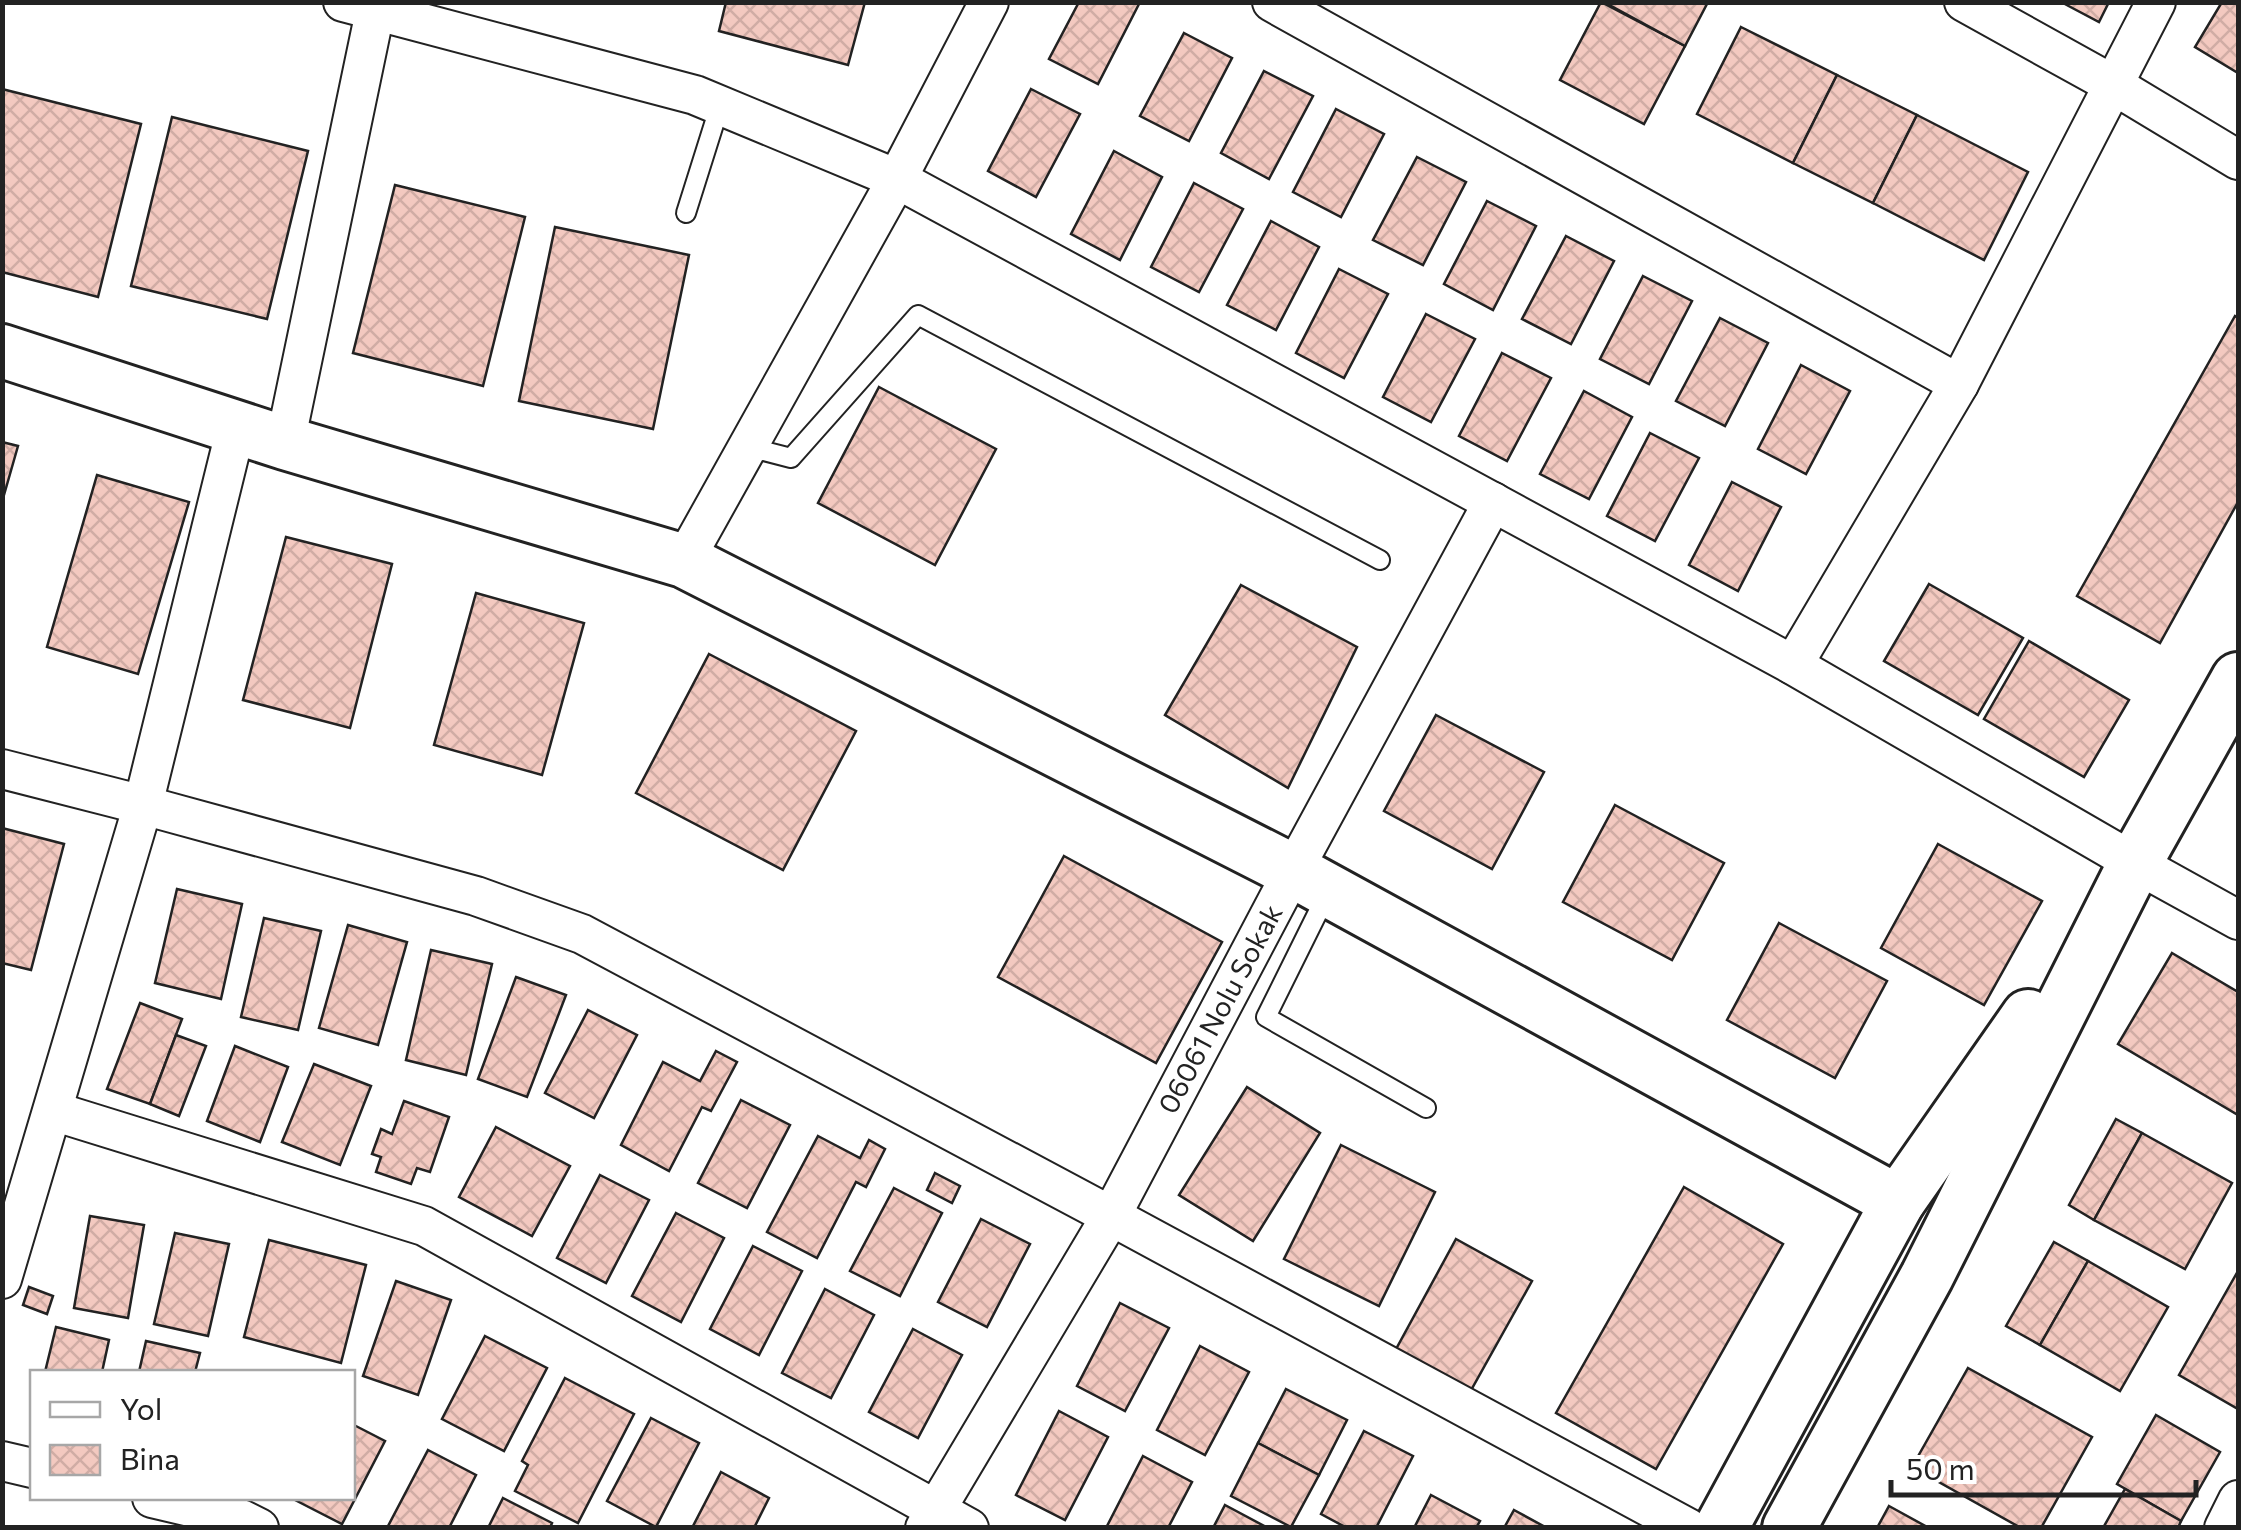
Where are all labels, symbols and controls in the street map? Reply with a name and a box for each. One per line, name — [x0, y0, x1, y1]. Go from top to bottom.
street label: 06061 Nolu Sokak — [1150, 898, 1289, 1119]
legend — [30, 1370, 355, 1500]
text: Yol — [120, 1389, 162, 1426]
scale bar — [1891, 1435, 2196, 1497]
text: Bina — [120, 1439, 180, 1476]
text: 50 m — [1906, 1449, 1975, 1486]

